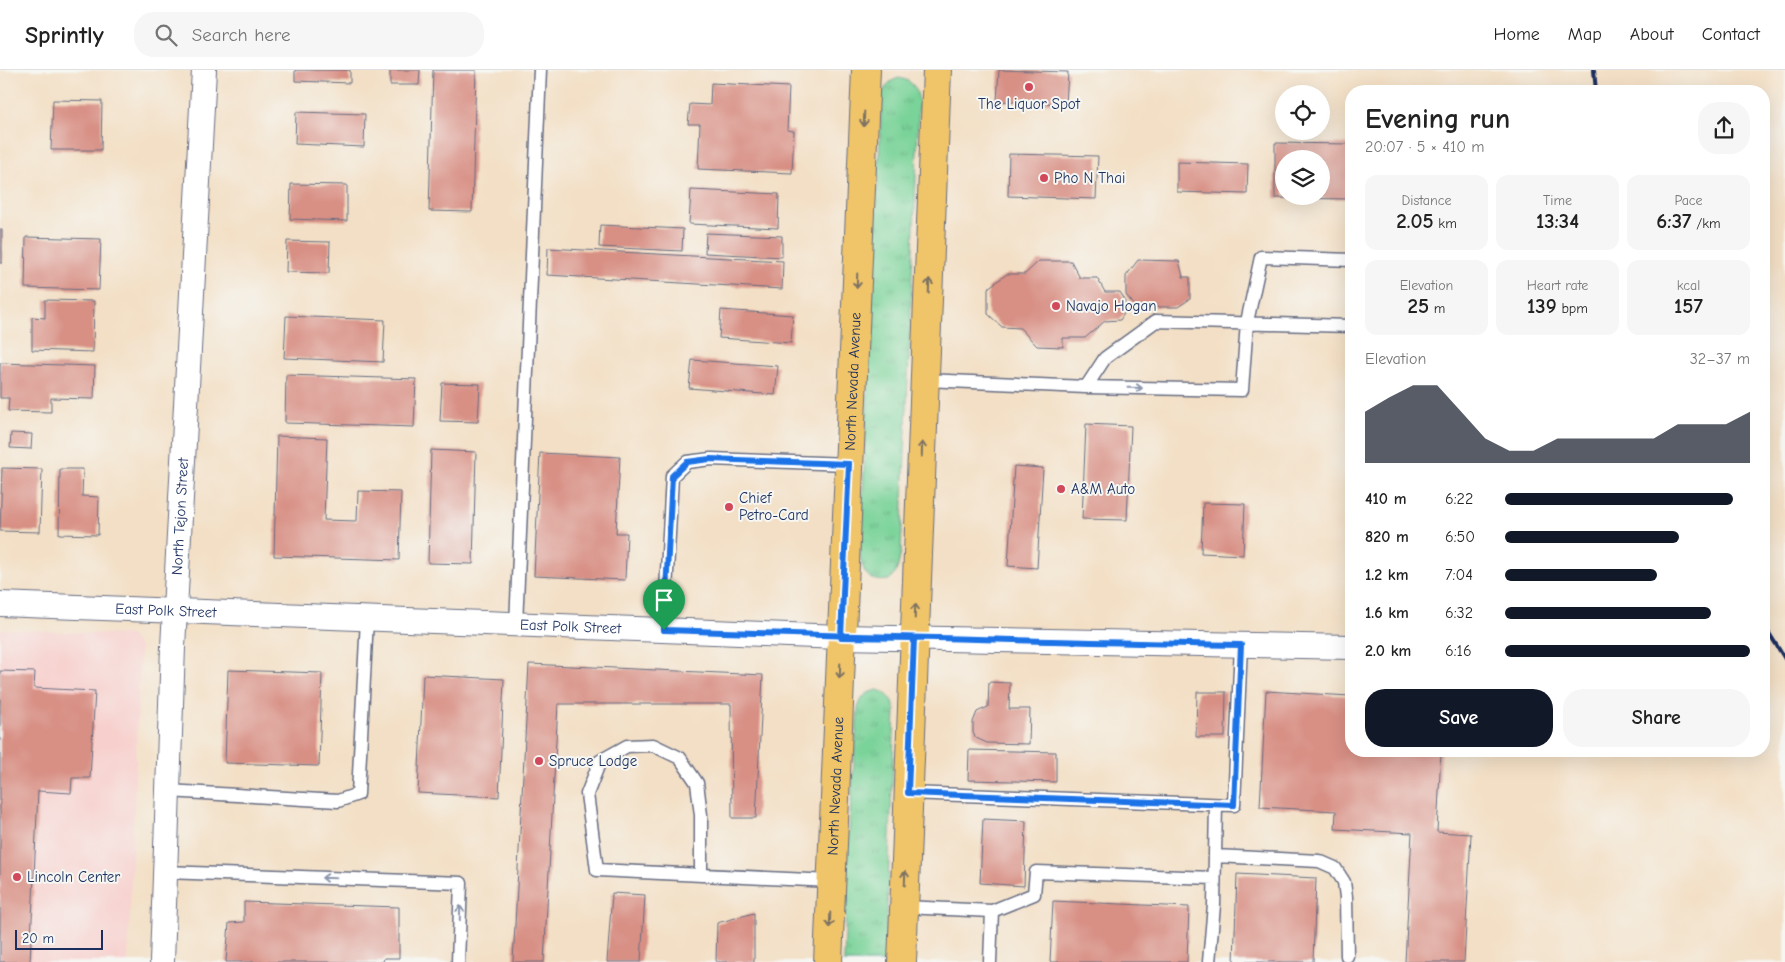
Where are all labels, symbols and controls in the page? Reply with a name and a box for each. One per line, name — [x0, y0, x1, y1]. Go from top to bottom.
search box — [134, 12, 484, 57]
text: Sprintly — [25, 21, 104, 49]
icon: search — [152, 21, 180, 49]
text: Search here — [192, 24, 291, 46]
text: Home — [1493, 24, 1540, 45]
text: Map — [1568, 24, 1602, 45]
text: About — [1630, 24, 1674, 45]
text: Contact — [1702, 24, 1760, 45]
marker: The Liquor Spot — [1023, 81, 1035, 93]
map controls — [1275, 85, 1330, 205]
button: locate — [1275, 85, 1330, 140]
place label: The Liquor Spot — [978, 95, 1081, 113]
button: share — [1698, 102, 1750, 154]
text: Evening run — [1365, 103, 1510, 135]
one-way arrow — [859, 110, 868, 126]
text: 20:07 · 5 × 410 m — [1365, 138, 1485, 156]
button: layers — [1275, 150, 1330, 205]
place label: Pho N Thai — [1054, 169, 1125, 187]
marker: Pho N Thai — [1038, 172, 1050, 184]
text: Distance — [1401, 192, 1452, 209]
text: Time — [1543, 192, 1572, 209]
text: Pace — [1674, 192, 1703, 209]
text: 2.05 — [1396, 209, 1434, 233]
text: 13:34 — [1536, 209, 1579, 233]
text: 6:37 — [1656, 209, 1692, 233]
text: km — [1434, 215, 1457, 232]
text: /km — [1692, 215, 1721, 232]
one-way arrow — [852, 272, 862, 289]
text: Elevation — [1400, 277, 1453, 294]
text: Heart rate — [1527, 277, 1588, 294]
text: kcal — [1677, 277, 1700, 294]
one-way arrow — [924, 279, 933, 295]
text: 25 — [1408, 294, 1429, 318]
text: 139 — [1527, 294, 1557, 318]
text: 157 — [1674, 294, 1703, 318]
place label: Navajo Hogan — [1066, 297, 1157, 315]
marker: Navajo Hogan — [1050, 300, 1062, 312]
text: m — [1429, 300, 1445, 317]
text: bpm — [1557, 300, 1588, 317]
street label: North Nevada Avenue — [841, 311, 865, 451]
text: Elevation — [1365, 350, 1426, 368]
text: 32–37 m — [1690, 350, 1750, 368]
one-way arrow — [1127, 383, 1143, 392]
one-way arrow — [917, 441, 927, 457]
street label: North Tejon Street — [168, 456, 192, 576]
place label: A&M Auto — [1071, 480, 1135, 498]
marker: A&M Auto — [1055, 483, 1067, 495]
place label: Chief Petro-Card — [739, 489, 809, 524]
text: 410 m — [1365, 490, 1406, 508]
text: 6:22 — [1445, 490, 1473, 508]
marker: Chief Petro-Card — [723, 501, 735, 513]
text: 820 m — [1365, 528, 1409, 546]
text: 6:50 — [1445, 528, 1475, 546]
text: 1.2 km — [1365, 566, 1408, 584]
text: 7:04 — [1445, 566, 1473, 584]
pin — [643, 579, 685, 630]
icon: arrive — [650, 586, 678, 614]
street label: East Polk Street — [115, 600, 218, 622]
one-way arrow — [911, 603, 920, 619]
text: 1.6 km — [1365, 604, 1409, 622]
text: 6:32 — [1445, 604, 1473, 622]
street label: East Polk Street — [520, 615, 622, 637]
text: 2.0 km — [1365, 642, 1411, 660]
text: 6:16 — [1445, 642, 1472, 660]
one-way arrow — [835, 662, 844, 678]
button: Save — [1365, 689, 1553, 747]
button: Share — [1563, 689, 1750, 747]
street label: North Nevada Avenue — [824, 716, 847, 856]
place label: Spruce Lodge — [549, 752, 638, 770]
marker: Spruce Lodge — [533, 755, 545, 767]
place label: Lincoln Center — [27, 868, 120, 886]
marker: Lincoln Center — [11, 871, 23, 883]
one-way arrow — [900, 871, 910, 887]
one-way arrow — [321, 874, 337, 883]
one-way arrow — [455, 906, 464, 922]
one-way arrow — [825, 912, 834, 928]
scale bar — [15, 927, 102, 950]
text: 20 m — [22, 930, 54, 947]

